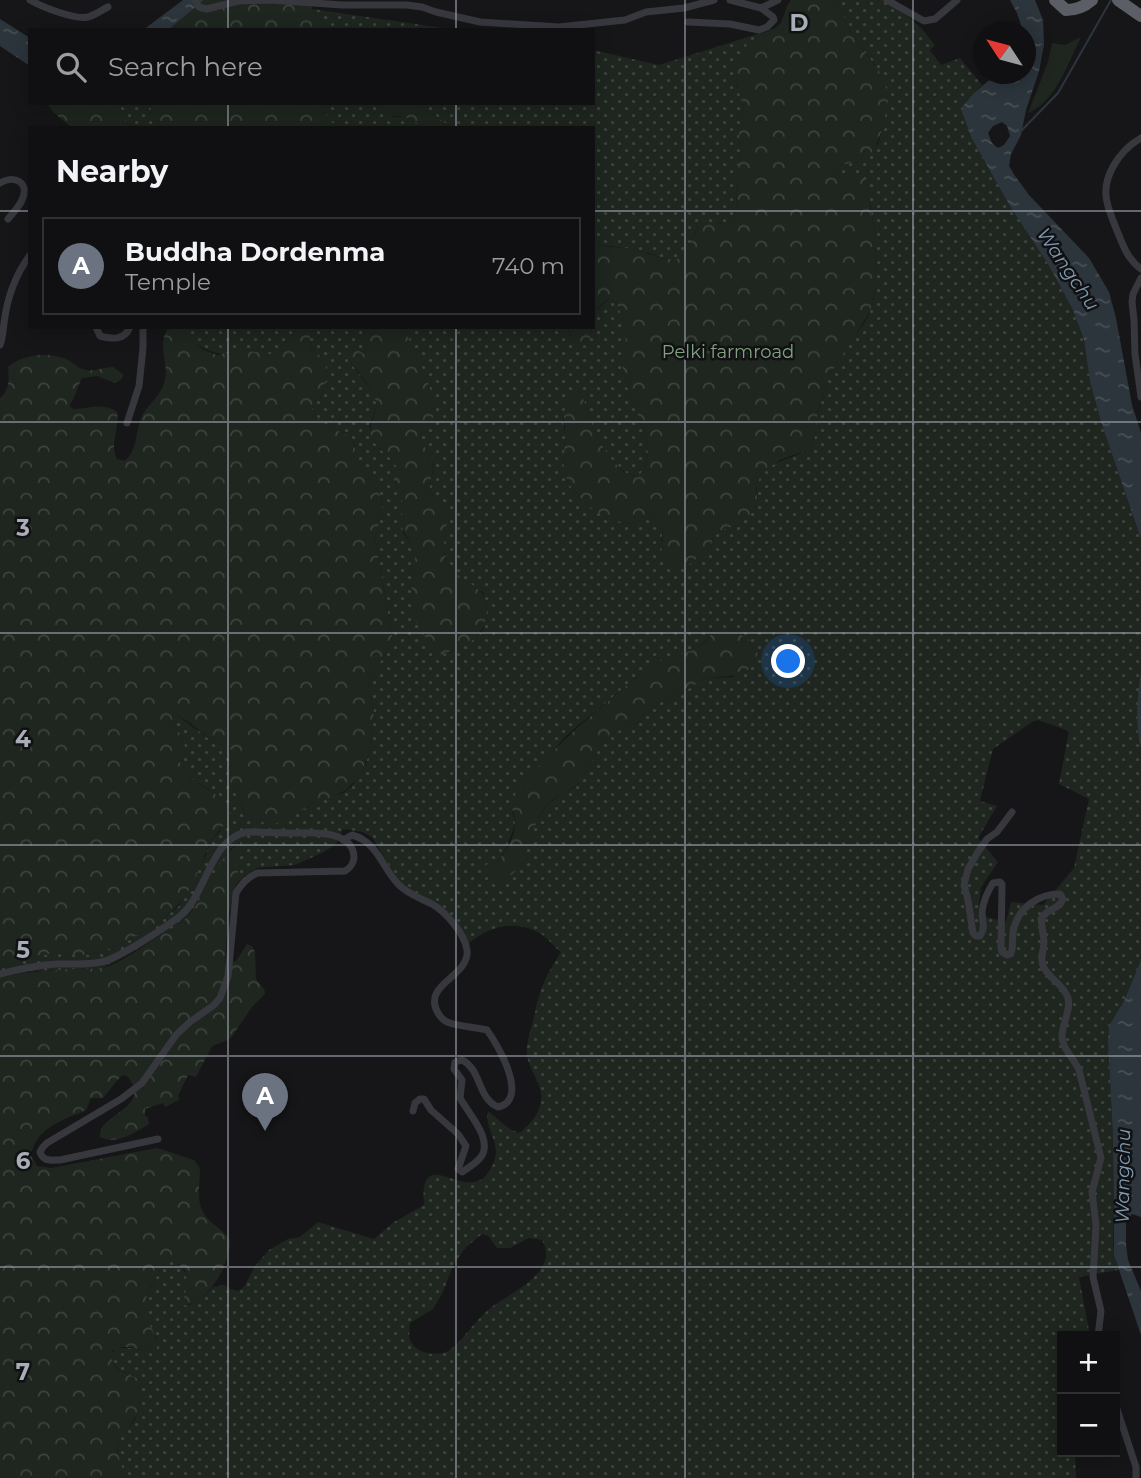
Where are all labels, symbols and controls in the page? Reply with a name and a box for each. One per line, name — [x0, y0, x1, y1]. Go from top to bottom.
text: D — [790, 9, 809, 37]
north arrow — [973, 21, 1036, 84]
search box — [28, 28, 595, 105]
icon: search — [52, 48, 90, 86]
text: Search here — [108, 51, 263, 83]
text: Nearby — [56, 153, 168, 190]
water label: Wangchu — [1032, 223, 1104, 315]
text: Buddha Dordenma — [125, 236, 385, 268]
text: A — [72, 252, 90, 280]
text: 740 m — [492, 252, 565, 280]
text: Temple — [125, 268, 211, 296]
park label: Pelki farmroad — [662, 341, 794, 363]
text: 3 — [15, 514, 30, 542]
your location — [771, 644, 805, 678]
text: 4 — [15, 725, 31, 753]
text: 5 — [16, 936, 30, 964]
pin: A — [242, 1073, 288, 1131]
water label: Wangchu — [1111, 1129, 1135, 1223]
text: 6 — [16, 1147, 31, 1175]
map controls — [1057, 1331, 1120, 1457]
button: + — [1057, 1331, 1120, 1394]
text: 7 — [16, 1358, 30, 1386]
button: − — [1057, 1394, 1120, 1457]

